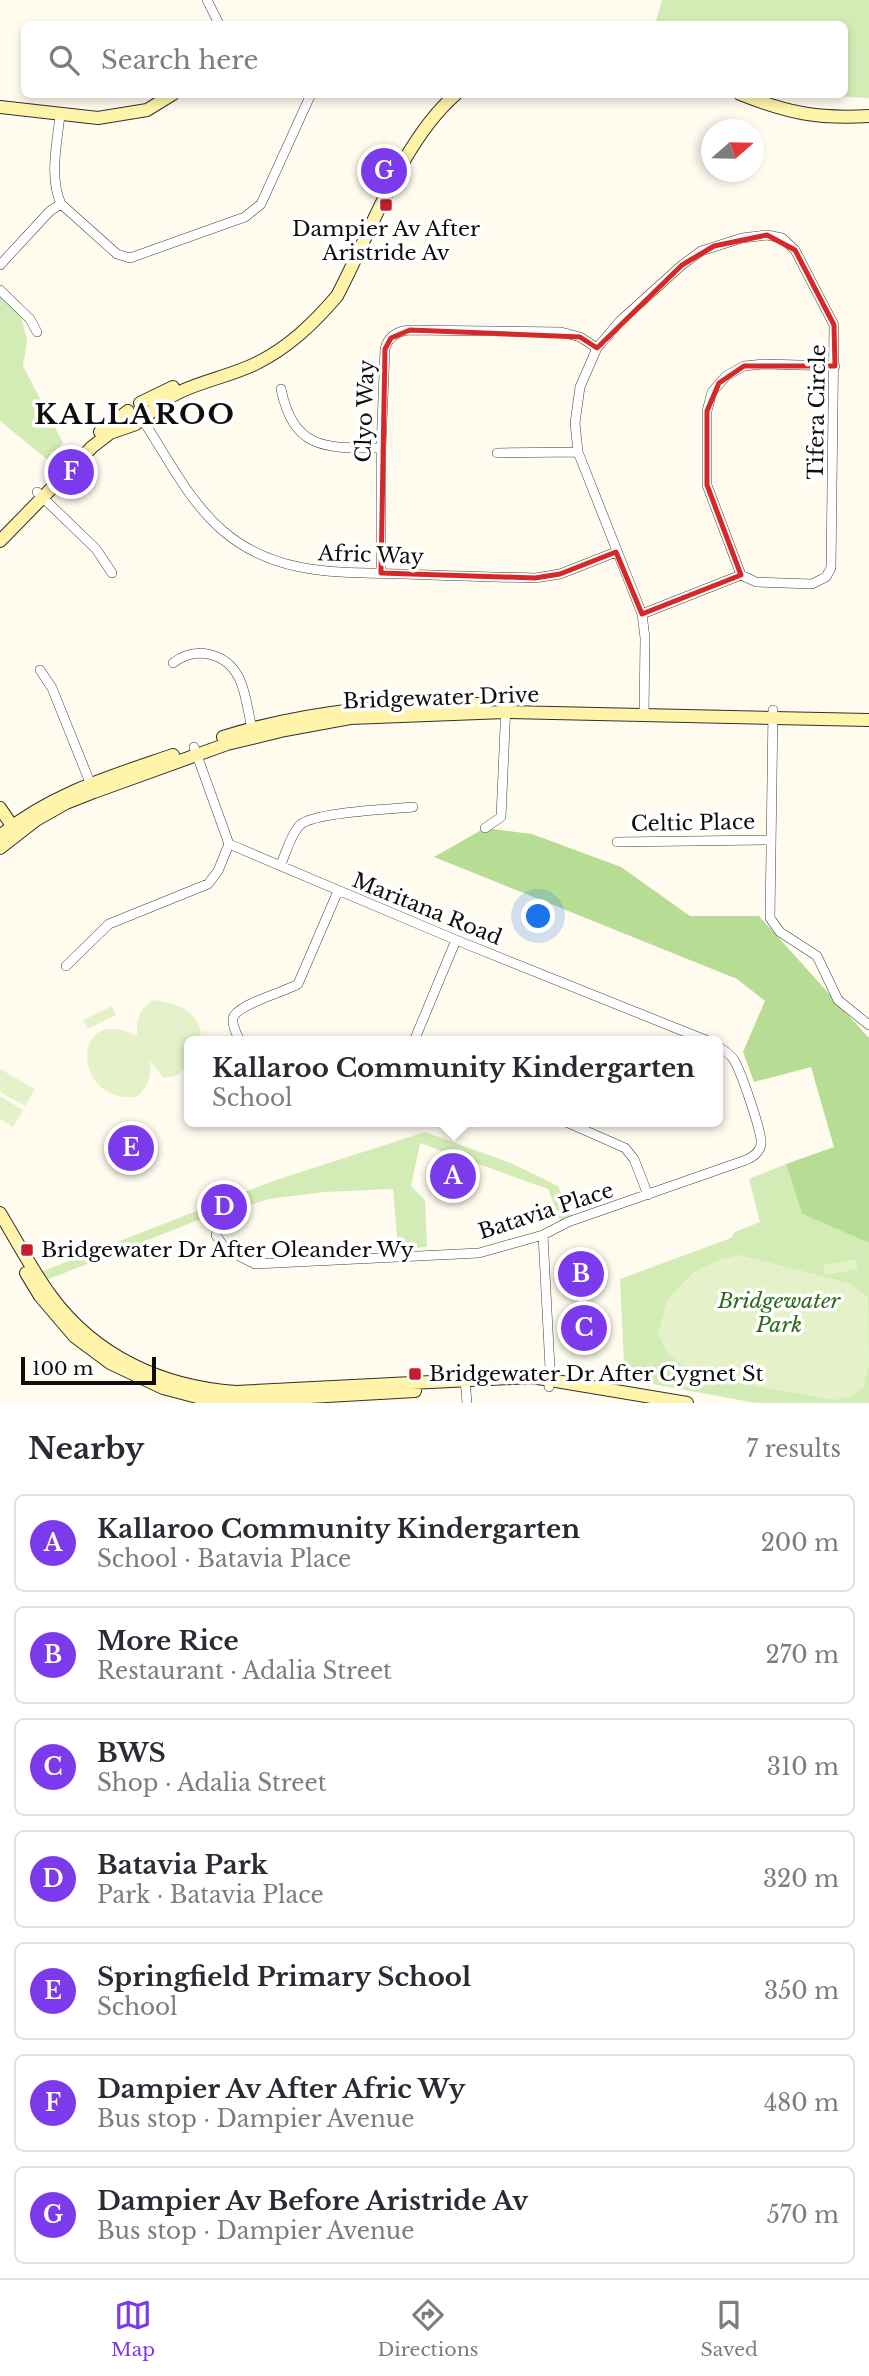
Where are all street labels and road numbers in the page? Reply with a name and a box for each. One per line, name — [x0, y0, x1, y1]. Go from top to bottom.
street label: Tifera Circle — [803, 344, 831, 480]
street label: Clyo Way — [350, 359, 380, 463]
street label: Afric Way — [317, 540, 425, 570]
street label: Bridgewater Drive — [342, 682, 540, 714]
street label: Celtic Place — [631, 809, 755, 837]
street label: Maritana Road — [348, 867, 506, 951]
street label: Batavia Place — [475, 1177, 617, 1245]

